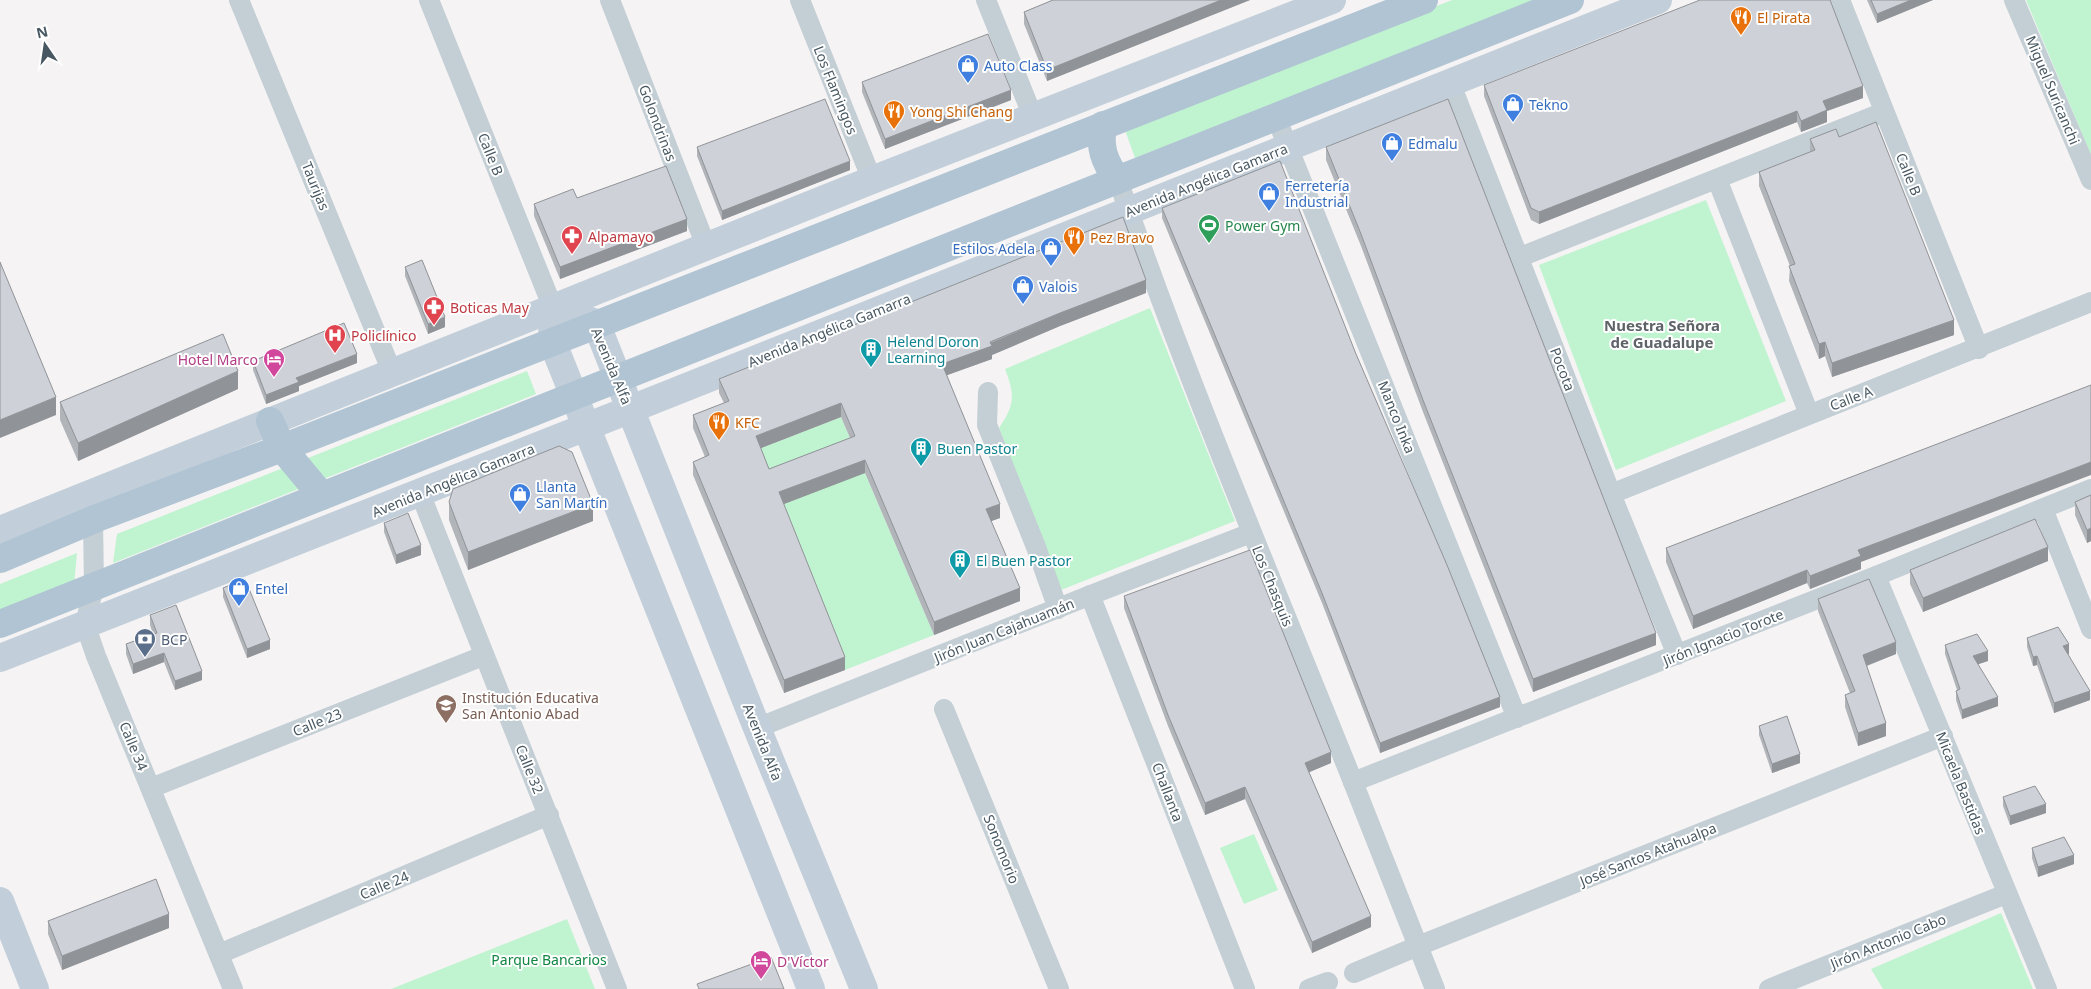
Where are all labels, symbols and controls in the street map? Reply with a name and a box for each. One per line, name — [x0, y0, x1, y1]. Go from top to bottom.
restaurant icon: El Pirata — [1729, 5, 1753, 36]
place label: El Pirata — [1757, 8, 1810, 27]
north arrow — [20, 20, 70, 70]
text: N — [34, 21, 50, 42]
street label: Miguel Suricanchi — [2021, 33, 2085, 147]
street label: Los Flamingos — [810, 43, 863, 137]
shop icon: Auto Class — [956, 53, 980, 84]
place label: Auto Class — [984, 56, 1053, 75]
street label: Golondrinas — [635, 82, 681, 164]
shop icon: Tekno — [1501, 92, 1525, 123]
place label: Tekno — [1529, 95, 1568, 114]
restaurant icon: Yong Shi Chang — [882, 99, 906, 130]
place label: Yong Shi Chang — [910, 102, 1013, 121]
street label: Calle B — [474, 130, 508, 178]
shop icon: Edmalu — [1380, 131, 1404, 162]
place label: Edmalu — [1408, 134, 1458, 153]
street label: Avenida Angélica Gamarra — [1122, 139, 1290, 221]
street label: Calle B — [1892, 150, 1926, 198]
street label: Taurijas — [298, 159, 334, 213]
place label: Ferretería Industrial — [1285, 176, 1350, 211]
shop icon: Ferretería Industrial — [1257, 181, 1281, 212]
sports icon: Power Gym — [1197, 213, 1221, 244]
place label: Power Gym — [1225, 216, 1300, 235]
pharmacy icon: Alpamayo — [560, 224, 584, 255]
restaurant icon: Pez Bravo — [1062, 225, 1086, 256]
place label: Alpamayo — [588, 227, 654, 246]
place label: Pez Bravo — [1090, 228, 1154, 247]
shop icon: Estilos Adela — [1039, 236, 1063, 267]
place label: Estilos Adela — [952, 239, 1035, 258]
shop icon: Valois — [1011, 274, 1035, 305]
place label: Valois — [1039, 277, 1078, 296]
street label: Avenida Angélica Gamarra — [745, 289, 913, 371]
pharmacy icon: Boticas May — [422, 295, 446, 326]
place label: Boticas May — [450, 298, 530, 317]
district label: Nuestra Señora de Guadalupe — [1604, 315, 1720, 352]
hospital icon: Policlínico — [323, 323, 347, 354]
street label: Avenida Alfa — [587, 325, 637, 407]
place label: Policlínico — [351, 326, 417, 345]
place label: Helend Doron Learning — [887, 332, 979, 367]
building icon: Helend Doron Learning — [859, 337, 883, 368]
street label: Pocota — [1546, 345, 1580, 393]
hotel icon: Hotel Marco — [262, 347, 286, 378]
place label: Hotel Marco — [178, 350, 258, 369]
street label: Manco Inka — [1374, 378, 1420, 456]
street label: Calle A — [1827, 381, 1875, 415]
restaurant icon: KFC — [707, 410, 731, 441]
place label: KFC — [735, 413, 760, 432]
building icon: Buen Pastor — [909, 436, 933, 467]
street label: Avenida Angélica Gamarra — [369, 439, 537, 521]
place label: Buen Pastor — [937, 439, 1017, 458]
place label: Llanta San Martín — [536, 477, 607, 512]
shop icon: Llanta San Martín — [508, 482, 532, 513]
street label: Los Chasquis — [1248, 543, 1298, 630]
building icon: El Buen Pastor — [948, 548, 972, 579]
place label: El Buen Pastor — [976, 551, 1072, 570]
shop icon: Entel — [227, 576, 251, 607]
place label: Entel — [255, 579, 288, 598]
street label: Jirón Juan Cajahuamán — [929, 593, 1077, 668]
street label: Jirón Ignacio Torote — [1658, 604, 1786, 671]
bank icon: BCP — [133, 627, 157, 658]
place label: BCP — [161, 630, 187, 649]
place label: Institución Educativa San Antonio Abad — [462, 688, 599, 723]
school or university icon: Institución Educativa San Antonio Abad — [434, 693, 458, 724]
street label: Avenida Alfa — [739, 701, 787, 783]
street label: Calle 23 — [290, 704, 344, 740]
street label: Calle 34 — [115, 719, 153, 773]
street label: Micaela Bastidas — [1932, 729, 1990, 838]
street label: Calle 32 — [512, 742, 548, 796]
street label: Challanta — [1148, 760, 1188, 824]
street label: Sonomorio — [980, 812, 1024, 886]
street label: José Santos Atahualpa — [1575, 818, 1719, 891]
street label: Calle 24 — [357, 866, 411, 904]
street label: Jirón Antonio Cabo — [1826, 909, 1949, 974]
hotel icon: D'Víctor — [749, 949, 773, 980]
park label: Parque Bancarios — [491, 950, 607, 969]
place label: D'Víctor — [777, 952, 829, 971]

